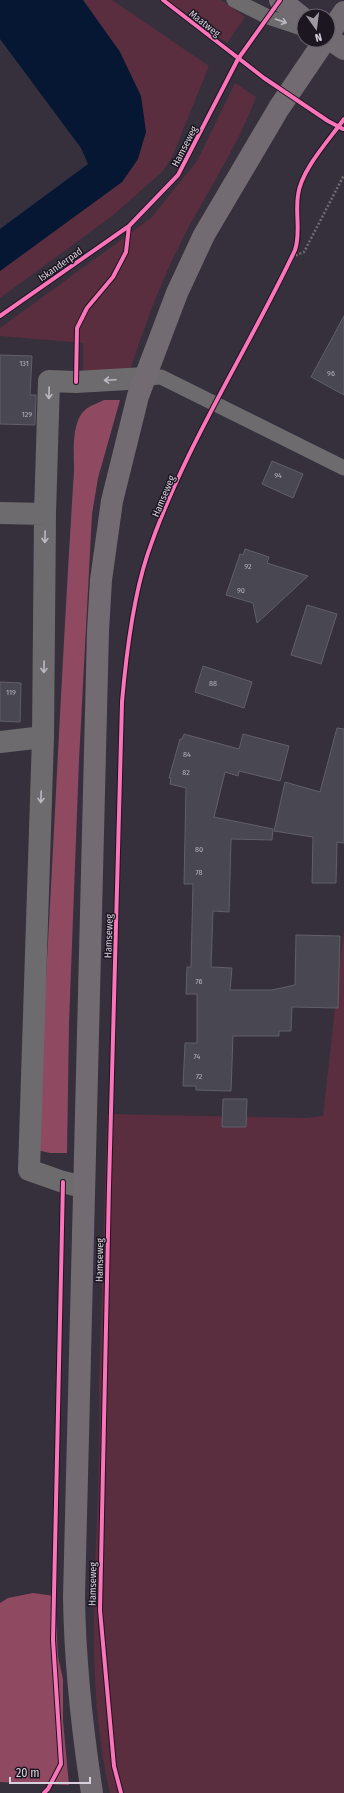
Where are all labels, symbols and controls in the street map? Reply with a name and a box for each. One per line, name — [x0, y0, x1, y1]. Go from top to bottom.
street label: Maatweg — [186, 8, 223, 40]
north arrow — [296, 8, 336, 48]
one-way arrow — [275, 18, 287, 26]
text: N — [314, 30, 323, 44]
street label: Hamseweg — [170, 124, 200, 169]
street label: Iskanderpad — [36, 245, 85, 284]
house number: 131 — [19, 359, 29, 368]
house number: 96 — [327, 369, 335, 378]
one-way arrow — [104, 376, 117, 383]
one-way arrow — [45, 386, 53, 399]
house number: 129 — [22, 410, 32, 419]
house number: 94 — [274, 471, 282, 480]
street label: Hamseweg — [150, 474, 178, 519]
one-way arrow — [41, 530, 49, 543]
house number: 92 — [244, 562, 252, 571]
house number: 90 — [237, 586, 245, 595]
one-way arrow — [40, 660, 47, 673]
house number: 88 — [209, 679, 217, 688]
house number: 119 — [6, 688, 16, 697]
house number: 84 — [183, 750, 191, 759]
house number: 82 — [182, 768, 190, 777]
one-way arrow — [37, 790, 45, 803]
house number: 80 — [195, 845, 203, 854]
house number: 78 — [195, 868, 203, 877]
street label: Hamseweg — [102, 914, 116, 958]
house number: 76 — [195, 977, 203, 986]
house number: 74 — [194, 1052, 201, 1061]
house number: 72 — [196, 1072, 203, 1081]
street label: Hamseweg — [94, 1238, 106, 1282]
street label: Hamseweg — [87, 1562, 99, 1606]
scale bar — [10, 1759, 90, 1785]
text: 20 m — [16, 1766, 40, 1780]

